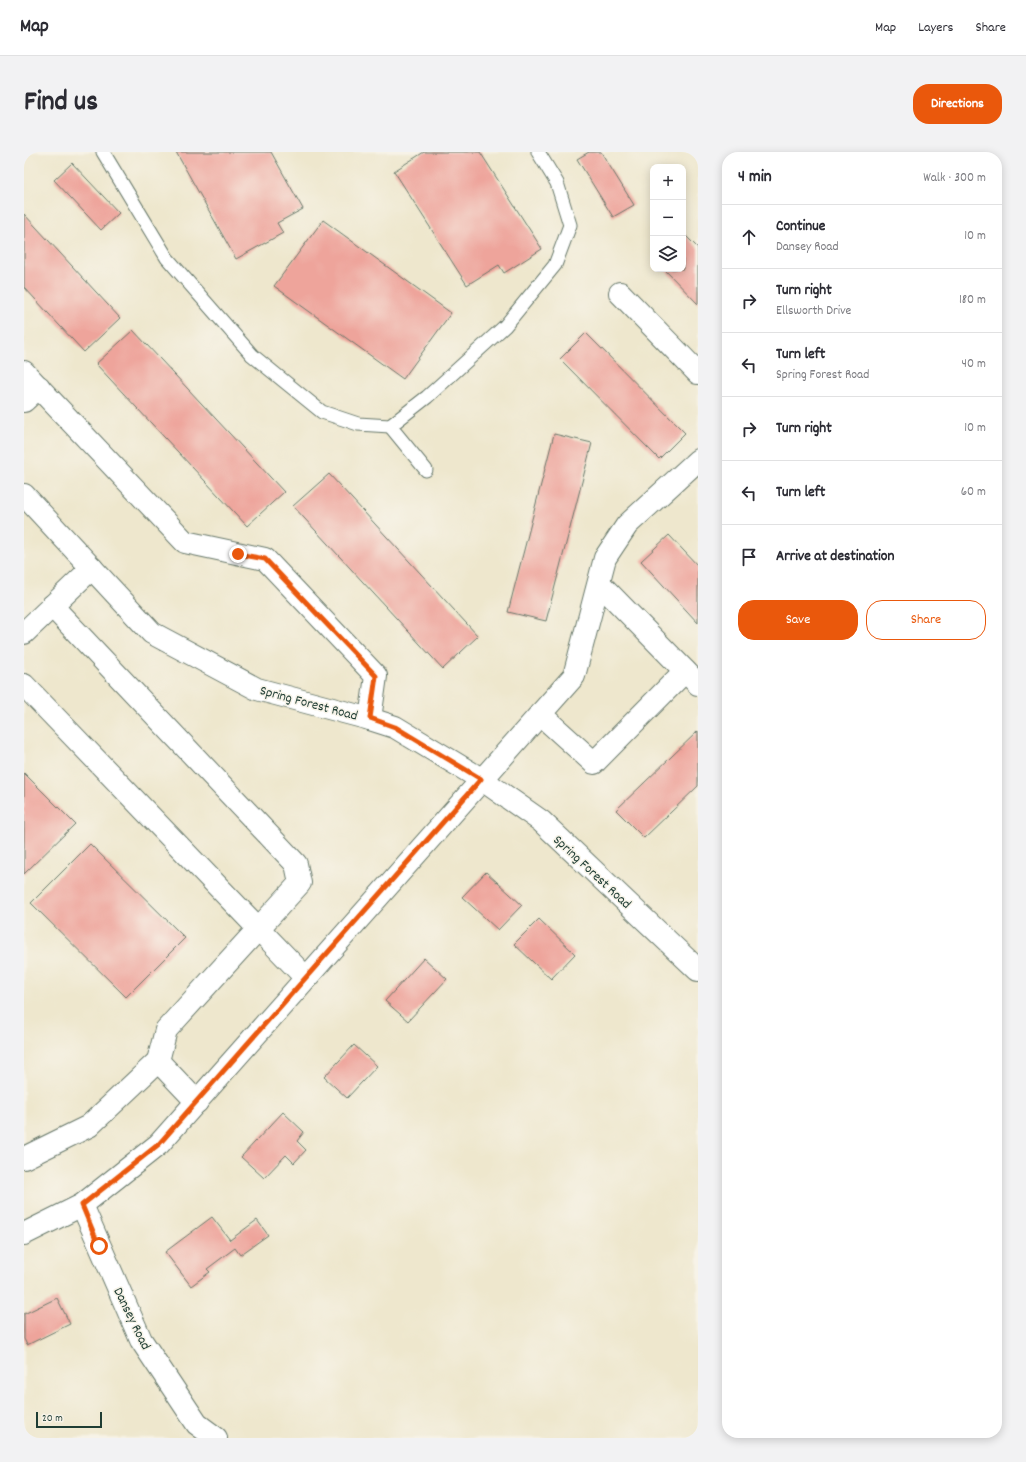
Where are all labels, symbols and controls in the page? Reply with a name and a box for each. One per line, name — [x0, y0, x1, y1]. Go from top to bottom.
text: Map — [20, 14, 49, 41]
text: Map — [875, 18, 896, 38]
text: Layers — [918, 18, 953, 38]
text: Share — [975, 18, 1006, 38]
text: Find us — [24, 84, 98, 124]
button: Directions — [913, 84, 1002, 124]
map controls — [650, 164, 686, 272]
button: + — [650, 164, 686, 200]
text: 4 min — [738, 166, 772, 190]
text: Walk · 300 m — [923, 169, 986, 188]
button: − — [650, 200, 686, 236]
text: Continue — [776, 216, 825, 238]
icon: ahead — [738, 226, 760, 248]
text: 10 m — [964, 227, 986, 246]
button: layers — [650, 236, 686, 272]
text: Dansey Road — [776, 238, 839, 257]
text: Turn right — [776, 280, 832, 302]
icon: right — [738, 290, 760, 312]
text: 180 m — [959, 291, 986, 310]
text: Ellsworth Drive — [776, 302, 851, 321]
text: Turn left — [776, 344, 825, 366]
icon: left — [738, 354, 760, 376]
text: 40 m — [962, 355, 986, 374]
text: Spring Forest Road — [776, 366, 869, 385]
icon: right — [738, 418, 760, 440]
text: Turn right — [776, 418, 832, 440]
text: 10 m — [964, 419, 986, 438]
icon: left — [738, 482, 760, 504]
text: Turn left — [776, 482, 825, 504]
text: 60 m — [961, 483, 986, 502]
route end — [229, 545, 247, 563]
icon: arrive — [738, 546, 760, 568]
text: Arrive at destination — [776, 546, 894, 568]
button: Save — [738, 600, 858, 640]
button: Share — [866, 600, 986, 640]
street label: Spring Forest Road — [257, 681, 360, 727]
street label: Spring Forest Road — [548, 831, 635, 914]
route start — [90, 1237, 108, 1255]
street label: Dansey Road — [107, 1284, 155, 1354]
scale bar — [36, 1410, 102, 1429]
text: 20 m — [42, 1411, 63, 1427]

